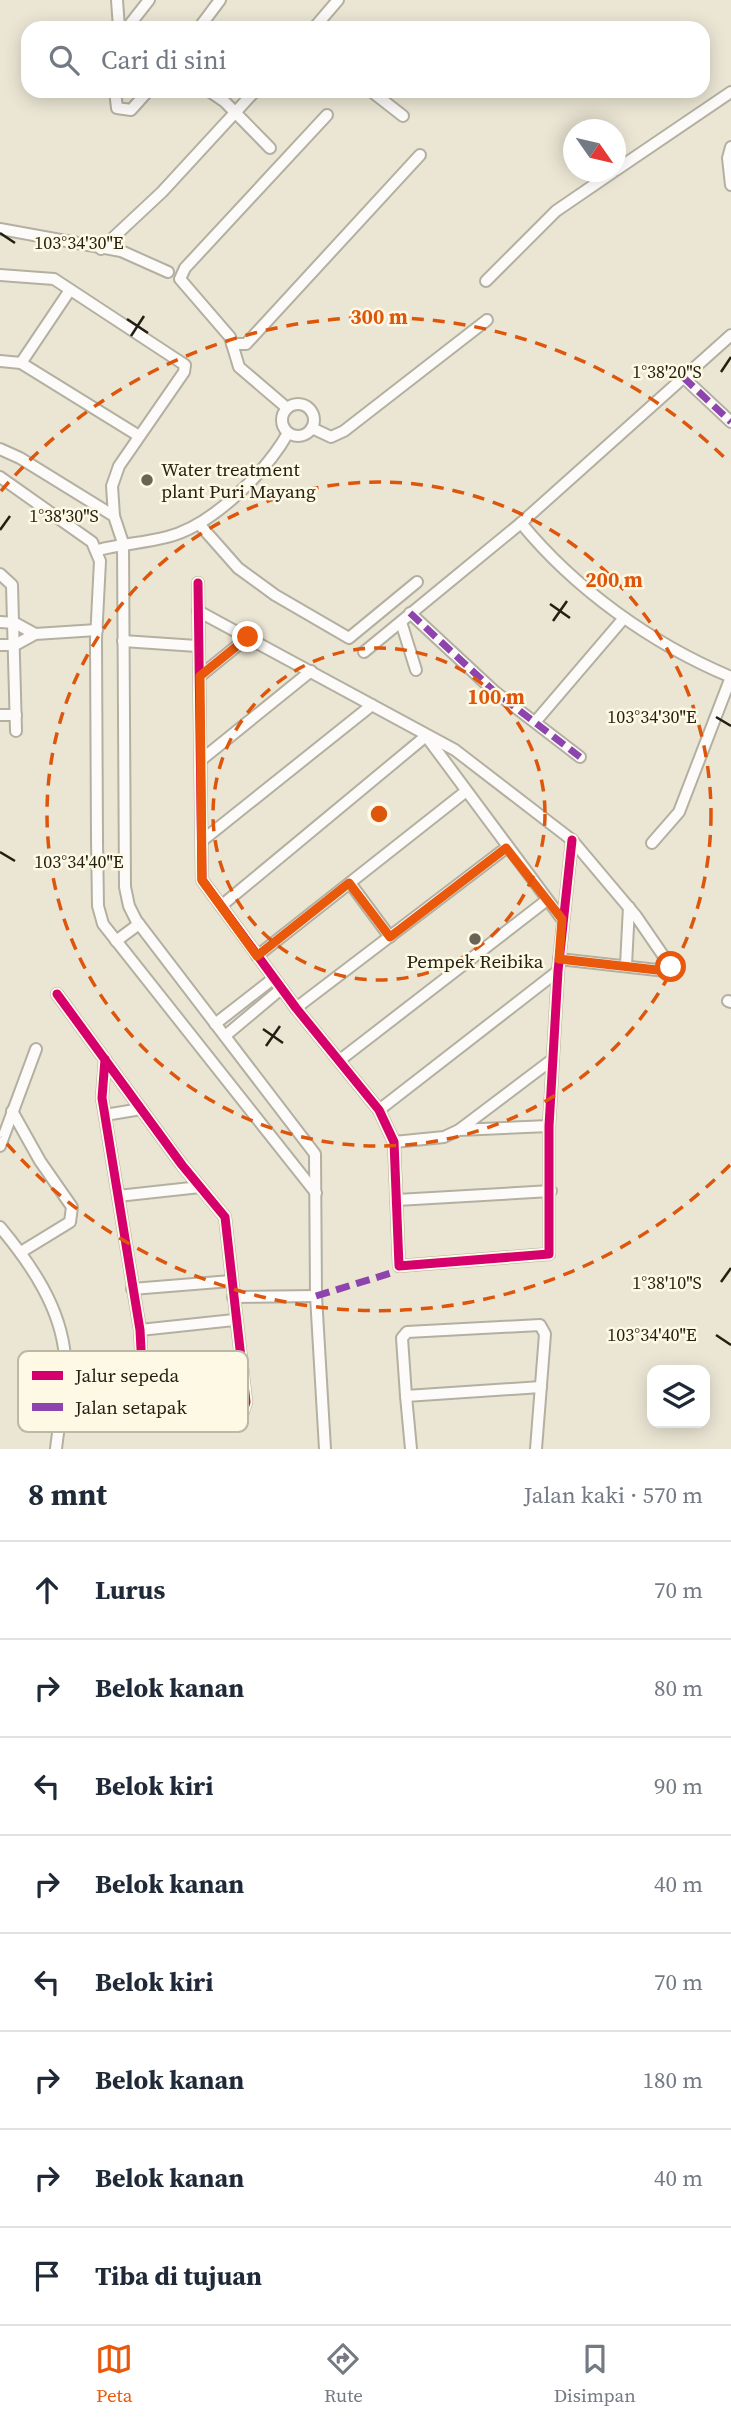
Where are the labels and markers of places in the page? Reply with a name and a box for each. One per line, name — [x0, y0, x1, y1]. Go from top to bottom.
place label: Water treatment plant Puri Mayang — [161, 456, 316, 504]
marker: Water treatment plant Puri Mayang — [139, 472, 155, 488]
centre of rings — [367, 802, 391, 826]
marker: Pempek Reibika — [467, 931, 483, 947]
place label: Pempek Reibika — [407, 948, 544, 974]

